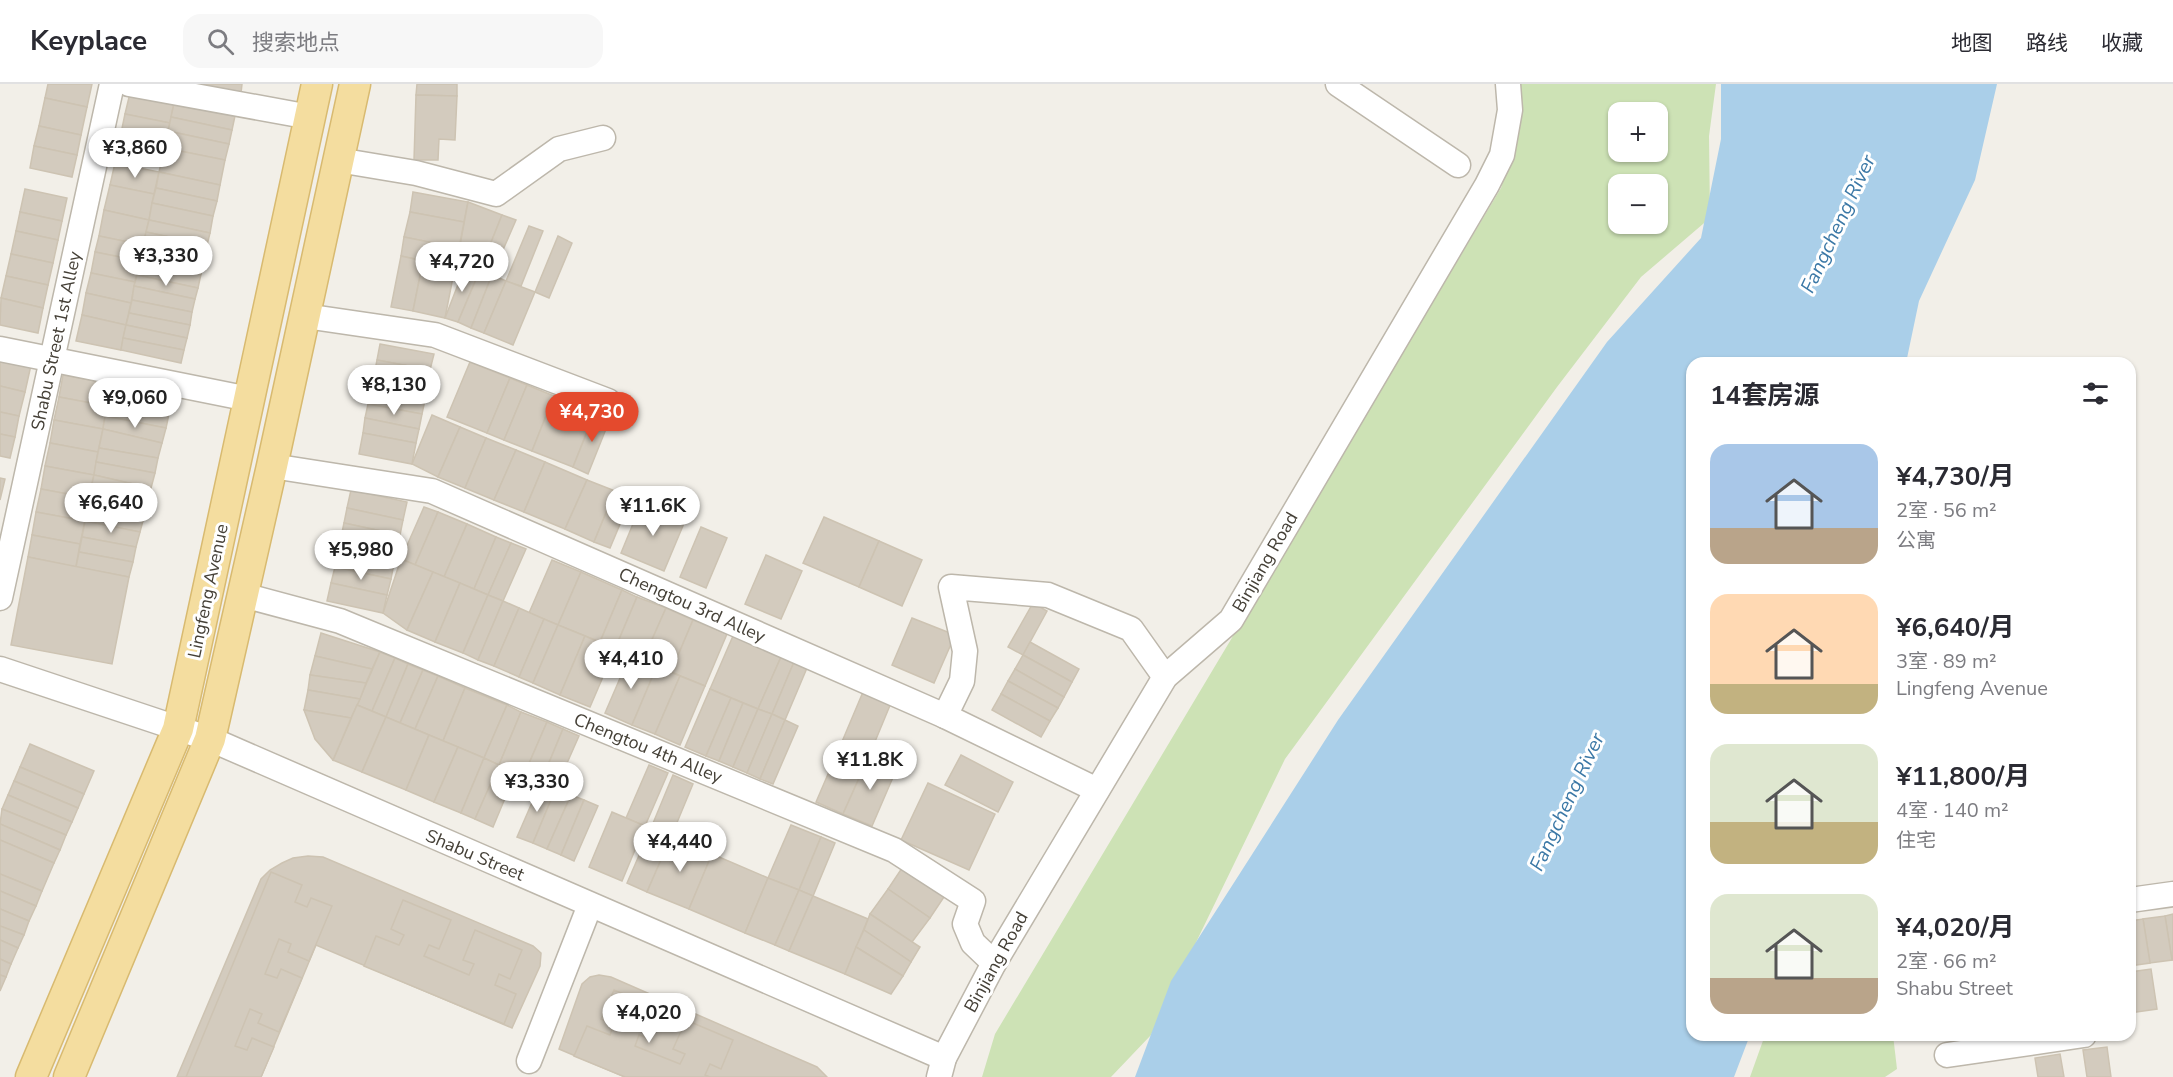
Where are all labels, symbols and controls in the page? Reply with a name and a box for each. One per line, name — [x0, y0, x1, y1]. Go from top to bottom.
search box — [183, 14, 603, 68]
text: Keyplace — [30, 22, 147, 60]
icon: search — [204, 25, 237, 58]
text: 搜索地点 — [252, 28, 340, 58]
text: 地图 — [1951, 29, 1993, 57]
text: 路线 — [2026, 29, 2068, 57]
text: 收藏 — [2101, 29, 2143, 57]
map controls — [1608, 102, 1668, 234]
button: + — [1608, 102, 1668, 162]
pin: ¥3,860 — [86, 128, 184, 179]
text: ¥3,860 — [103, 134, 167, 161]
water label: Fangcheng River — [1794, 150, 1882, 298]
button: − — [1608, 174, 1668, 234]
pin: ¥3,330 — [117, 236, 215, 287]
text: ¥3,330 — [134, 242, 198, 269]
pin: ¥4,720 — [413, 242, 511, 293]
text: ¥4,720 — [430, 248, 494, 275]
street label: Shabu Street 1st Alley — [25, 249, 87, 433]
pin: ¥8,130 — [345, 365, 443, 416]
text: ¥8,130 — [362, 371, 426, 398]
icon: filters — [2079, 377, 2112, 410]
pin: ¥9,060 — [86, 378, 184, 429]
text: 14套房源 — [1710, 378, 1819, 413]
text: ¥9,060 — [103, 384, 167, 411]
pin: ¥4,730 — [543, 392, 641, 443]
text: ¥4,730 — [560, 398, 624, 425]
text: ¥4,730/月 — [1896, 459, 2015, 494]
icon: home — [1758, 468, 1830, 540]
pin: ¥6,640 — [62, 483, 160, 534]
pin: ¥11.6K — [604, 486, 702, 537]
text: ¥6,640 — [79, 489, 143, 516]
text: ¥11.6K — [620, 492, 686, 519]
text: 2室 · 56 m² — [1896, 497, 1997, 524]
street label: Binjiang Road — [1227, 508, 1303, 616]
street label: Lingfeng Avenue — [182, 522, 234, 660]
text: 公寓 — [1896, 527, 1936, 554]
pin: ¥5,980 — [312, 530, 410, 581]
text: ¥5,980 — [329, 536, 393, 563]
street label: Chengtou 3rd Alley — [615, 562, 770, 648]
text: ¥6,640/月 — [1896, 610, 2015, 645]
icon: home — [1758, 618, 1830, 690]
pin: ¥4,410 — [582, 639, 680, 690]
text: ¥4,410 — [599, 645, 663, 672]
text: 3室 · 89 m² — [1896, 648, 1997, 675]
text: Lingfeng Avenue — [1896, 675, 2048, 702]
street label: Chengtou 4th Alley — [570, 707, 726, 789]
water label: Fangcheng River — [1523, 728, 1611, 876]
pin: ¥11.8K — [821, 740, 919, 791]
text: ¥11.8K — [837, 746, 903, 773]
text: ¥11,800/月 — [1896, 759, 2030, 794]
pin: ¥3,330 — [488, 762, 586, 813]
text: ¥3,330 — [505, 768, 569, 795]
icon: home — [1758, 768, 1830, 840]
text: 4室 · 140 m² — [1896, 797, 2009, 824]
pin: ¥4,440 — [631, 822, 729, 873]
street label: Shabu Street — [422, 823, 529, 887]
text: 住宅 — [1896, 827, 1936, 854]
text: ¥4,440 — [648, 828, 712, 855]
street label: Binjiang Road — [958, 907, 1034, 1017]
text: ¥4,020/月 — [1896, 910, 2015, 945]
icon: home — [1758, 918, 1830, 990]
text: 2室 · 66 m² — [1896, 948, 1997, 975]
text: Shabu Street — [1896, 975, 2013, 1002]
pin: ¥4,020 — [600, 993, 698, 1044]
text: ¥4,020 — [617, 999, 681, 1026]

